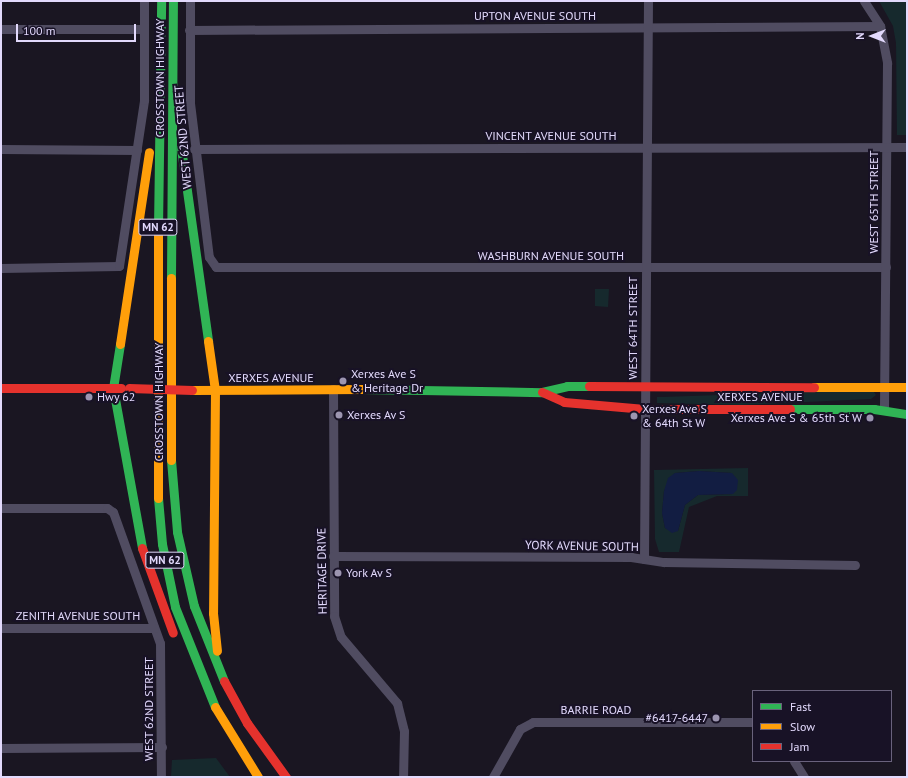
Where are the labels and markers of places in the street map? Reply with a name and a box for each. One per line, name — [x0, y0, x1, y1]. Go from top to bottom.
place label: Xerxes Ave S & Heritage Dr — [351, 367, 423, 395]
marker: Xerxes Ave S & Heritage Dr — [338, 376, 348, 386]
place label: Hwy 62 — [97, 390, 136, 404]
marker: Hwy 62 — [84, 392, 94, 402]
place label: Xerxes Ave S & 64th St W — [642, 402, 707, 430]
place label: Xerxes Av S — [347, 408, 406, 422]
marker: Xerxes Av S — [334, 410, 344, 420]
marker: Xerxes Ave S & 64th St W — [629, 411, 639, 421]
place label: Xerxes Ave S & 65th St W — [730, 411, 862, 425]
marker: Xerxes Ave S & 65th St W — [865, 413, 875, 423]
place label: York Av S — [346, 566, 393, 580]
marker: York Av S — [333, 568, 343, 578]
place label: #6417-6447 — [646, 711, 708, 725]
marker: #6417-6447 — [711, 713, 721, 723]

